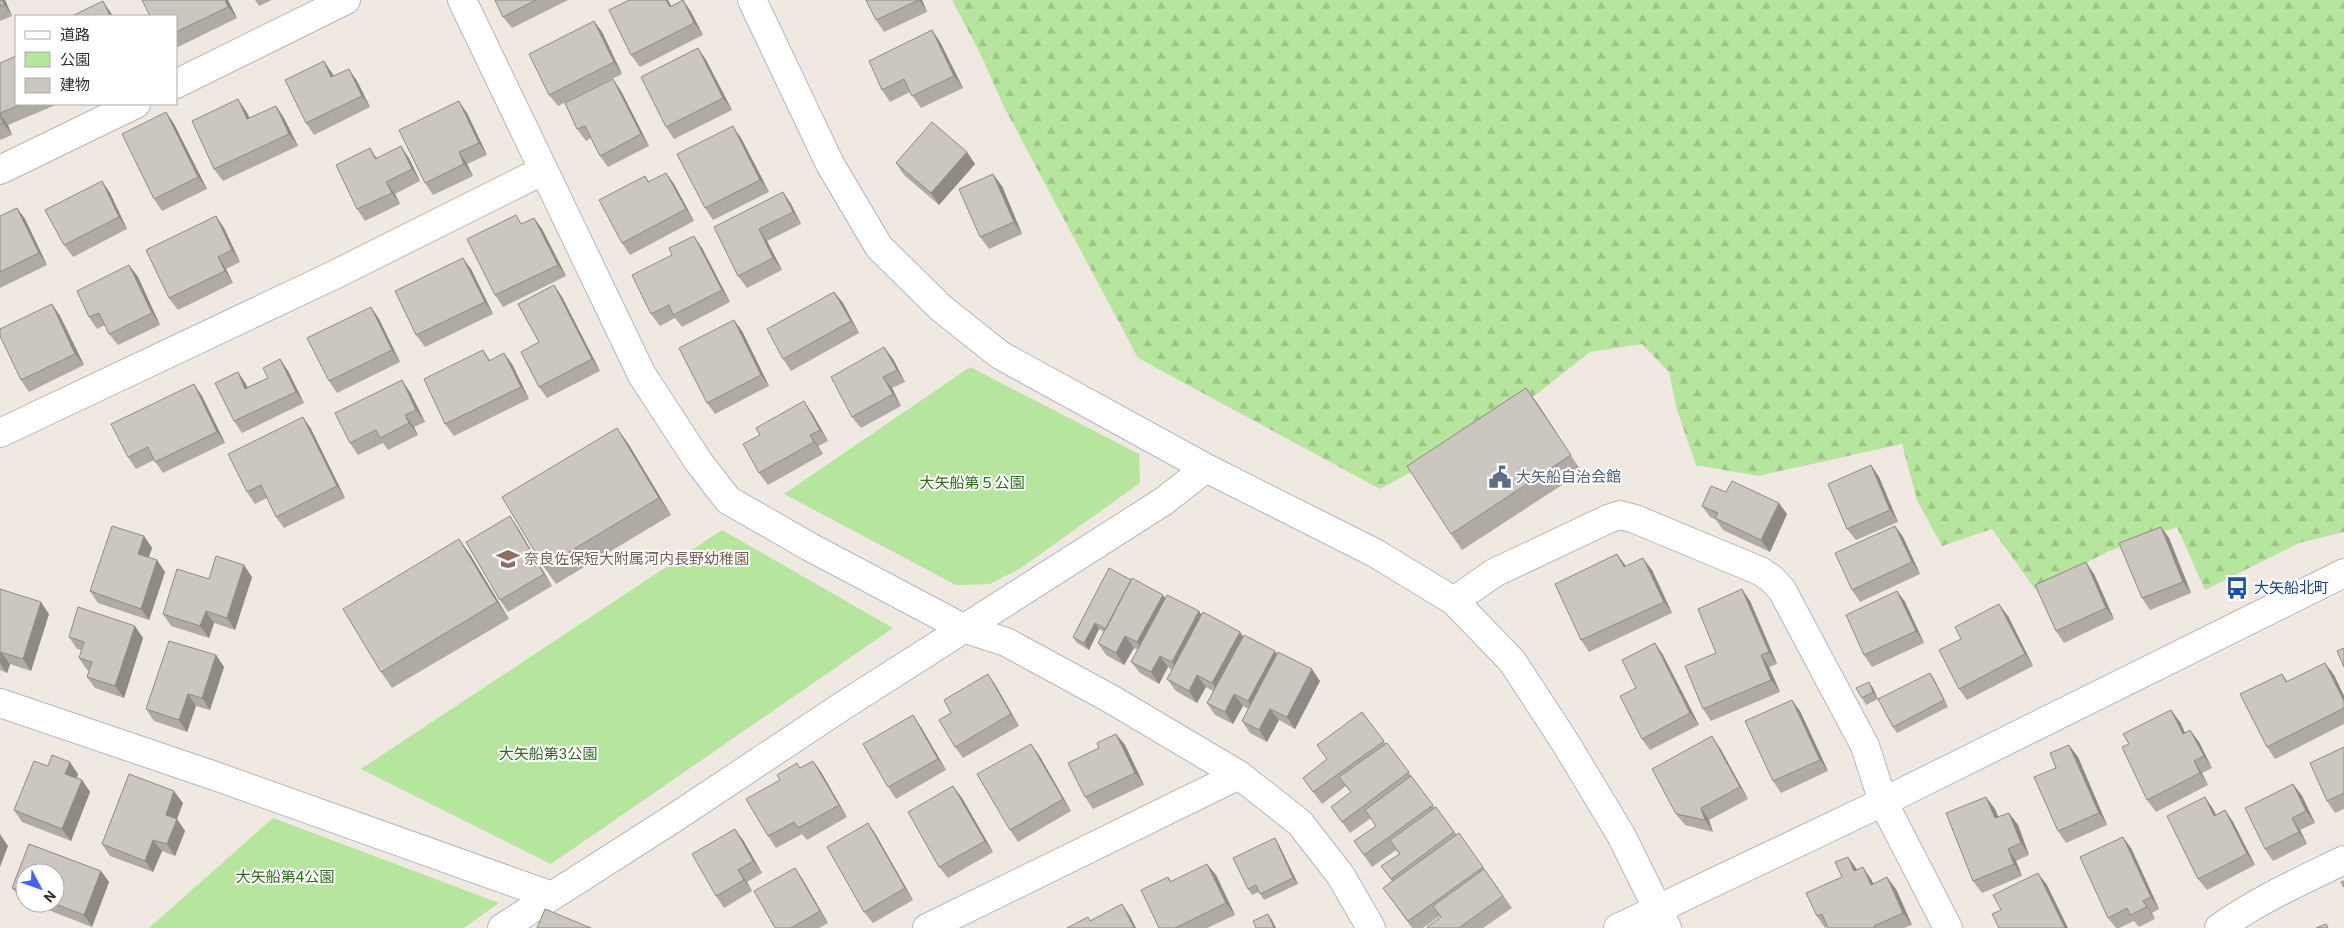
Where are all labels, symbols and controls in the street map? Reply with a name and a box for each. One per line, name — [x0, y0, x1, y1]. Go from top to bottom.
legend — [15, 15, 178, 105]
text: 道路 — [60, 26, 90, 44]
text: 公園 — [60, 51, 90, 69]
text: 建物 — [60, 76, 90, 94]
public building icon: 大矢船自治会館 — [1487, 464, 1513, 490]
place label: 大矢船自治会館 — [1516, 468, 1621, 486]
park label: 大矢船第５公園 — [919, 474, 1025, 492]
school or university icon: 奈良佐保短大附属河内長野幼稚園 — [495, 546, 521, 572]
place label: 奈良佐保短大附属河内長野幼稚園 — [524, 550, 749, 568]
bus stop icon: 大矢船北町 — [2224, 575, 2250, 601]
place label: 大矢船北町 — [2254, 579, 2329, 597]
park label: 大矢船第3公園 — [499, 745, 597, 763]
north arrow — [15, 863, 65, 913]
park label: 大矢船第4公園 — [236, 868, 334, 886]
text: N — [41, 888, 59, 906]

